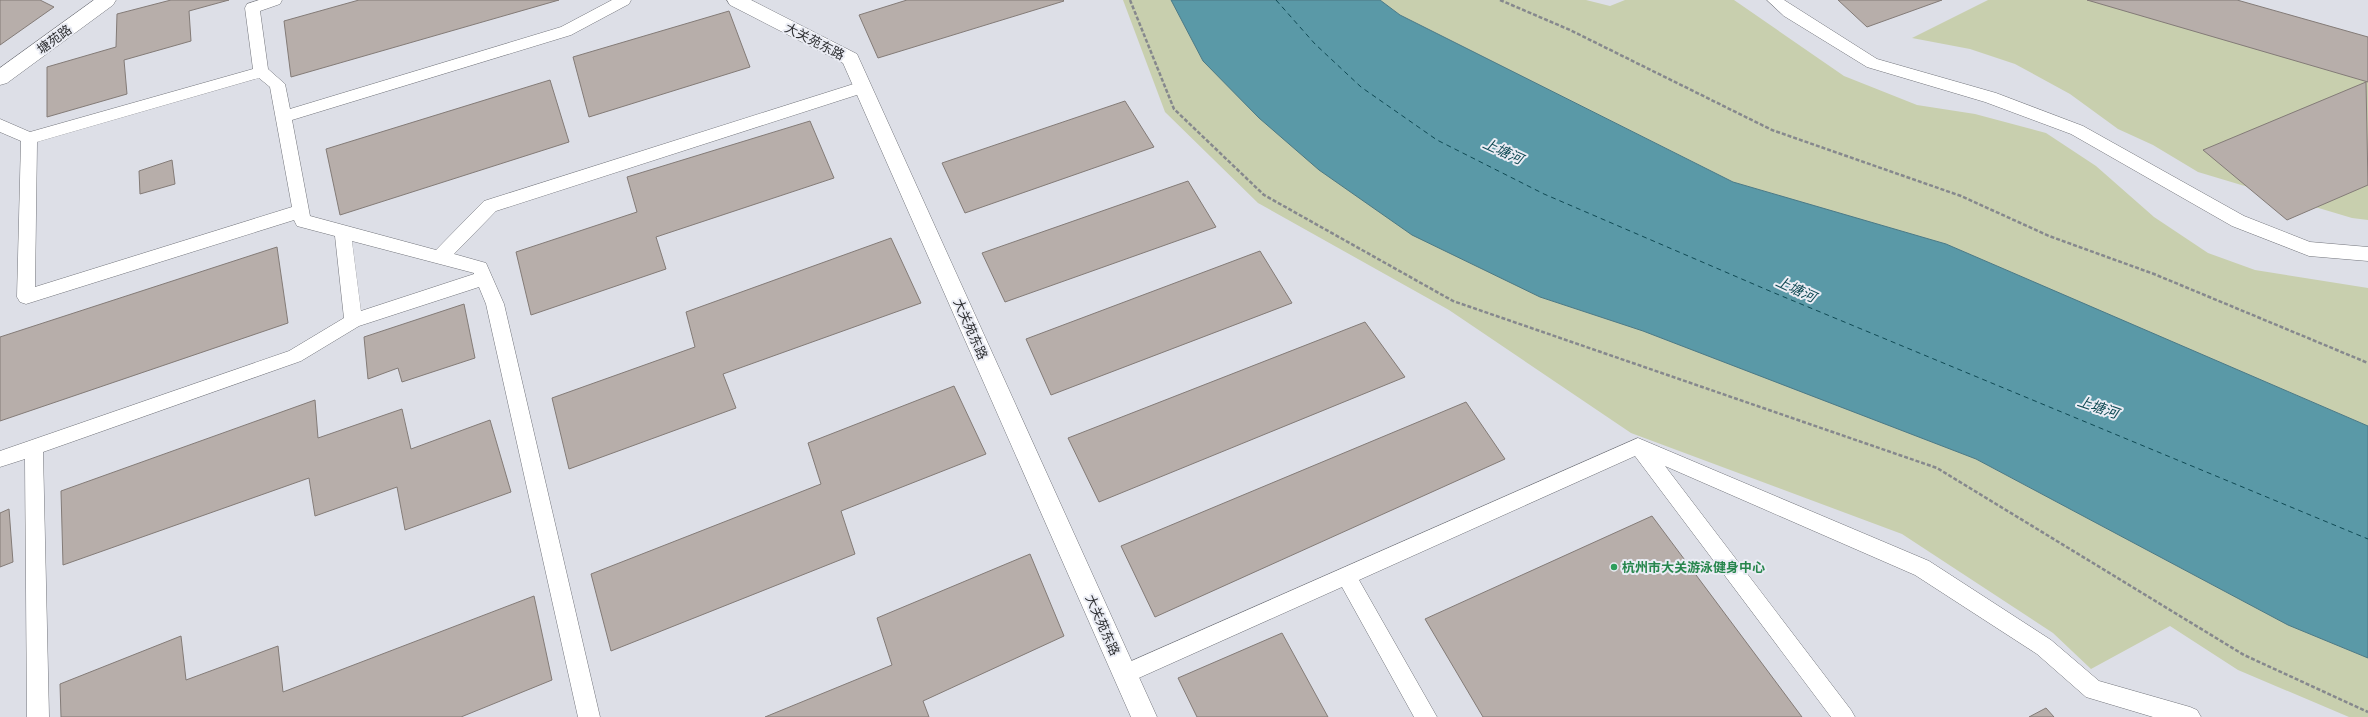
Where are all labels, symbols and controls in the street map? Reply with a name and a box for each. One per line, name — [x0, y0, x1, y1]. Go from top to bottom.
street label: 大关苑东路 — [783, 20, 847, 62]
street label: 塘苑路 — [34, 22, 74, 56]
water label: 上塘河 — [1481, 135, 1528, 168]
water label: 上塘河 — [1774, 273, 1821, 306]
street label: 大关苑东路 — [951, 296, 991, 362]
water label: 上塘河 — [2076, 393, 2123, 422]
place label: 杭州市大关游泳健身中心 — [1622, 560, 1765, 574]
marker: 杭州市大关游泳健身中心 — [1609, 562, 1619, 572]
street label: 大关苑东路 — [1083, 592, 1123, 658]

